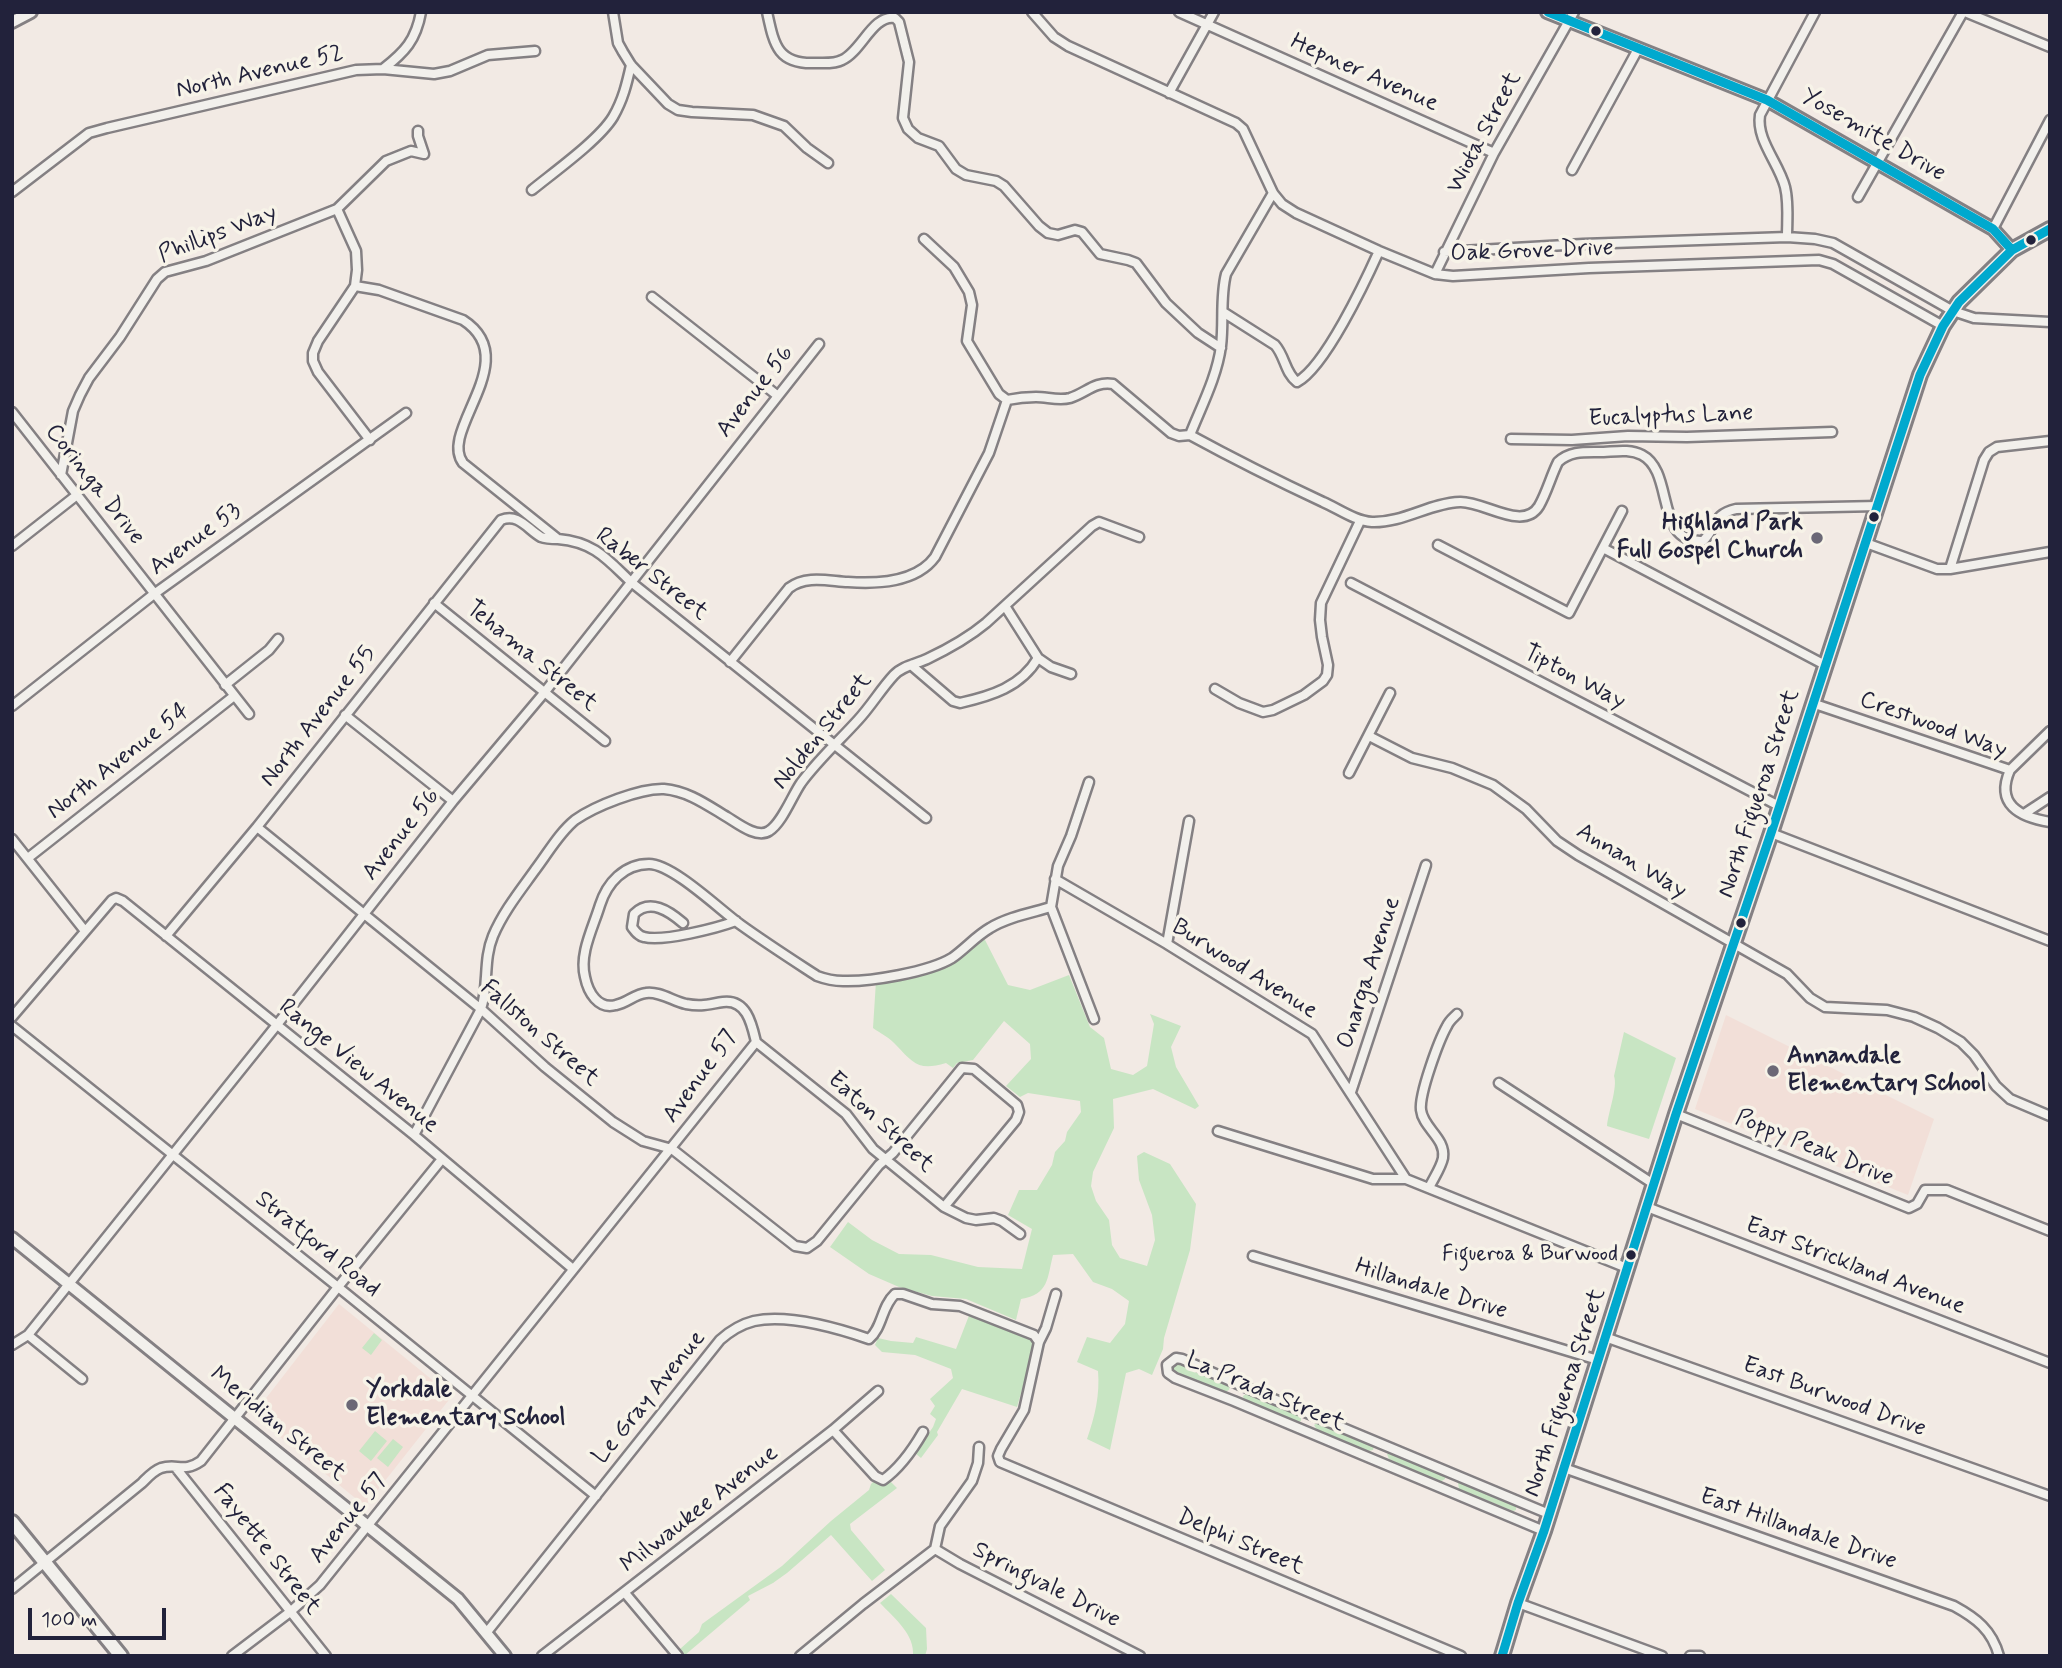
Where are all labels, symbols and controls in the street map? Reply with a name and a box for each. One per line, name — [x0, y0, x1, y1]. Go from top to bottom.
unlabelled marker — [1589, 24, 1603, 38]
street label: Hepner Avenue — [1286, 29, 1442, 119]
street label: North Avenue 52 — [173, 40, 347, 106]
street label: Wiota Street — [1441, 67, 1529, 199]
street label: Yosemite Drive — [1796, 83, 1950, 189]
street label: Phillips Way — [155, 199, 281, 271]
unlabelled marker — [2024, 233, 2038, 247]
street label: Oak Grove Drive — [1450, 235, 1614, 269]
street label: Avenue 56 — [711, 340, 801, 444]
street label: Eucalyptus Lane — [1588, 400, 1754, 434]
street label: Coringa Drive — [38, 419, 150, 551]
street label: Avenue 53 — [145, 497, 247, 583]
place label: Highland Park Full Gospel Church — [1617, 510, 1803, 566]
unlabelled marker — [1867, 510, 1881, 524]
street label: Raber Street — [589, 522, 713, 628]
marker: Highland Park Full Gospel Church — [1809, 530, 1825, 546]
street label: Tehama Street — [459, 595, 603, 719]
street label: Tipton Way — [1518, 639, 1630, 717]
street label: North Avenue 55 — [255, 641, 383, 793]
street label: Nolden Street — [767, 668, 879, 796]
street label: North Figueroa Street — [1713, 686, 1807, 902]
street label: Crestwood Way — [1855, 686, 2011, 766]
street label: North Avenue 54 — [42, 697, 196, 827]
street label: Avenue 56 — [357, 783, 447, 887]
street label: Annan Way — [1571, 818, 1691, 906]
street label: Onarga Avenue — [1332, 893, 1408, 1053]
street label: Burwood Avenue — [1166, 914, 1322, 1026]
unlabelled marker — [1734, 916, 1748, 930]
street label: Fallston Street — [474, 975, 604, 1093]
street label: Range View Avenue — [272, 994, 444, 1140]
street label: Avenue 57 — [658, 1025, 744, 1129]
place label: Annandale Elementary School — [1787, 1043, 1986, 1099]
marker: Annandale Elementary School — [1765, 1063, 1781, 1079]
street label: Eaton Street — [821, 1066, 939, 1180]
street label: Poppy Peak Drive — [1731, 1104, 1897, 1194]
street label: Stratford Road — [248, 1186, 386, 1304]
street label: East Strickland Avenue — [1741, 1212, 1969, 1322]
place label: Figueroa & Burwood — [1442, 1242, 1618, 1268]
marker: Figueroa & Burwood — [1624, 1248, 1638, 1262]
street label: Hillandale Drive — [1351, 1253, 1511, 1327]
street label: North Figueroa Street — [1519, 1285, 1613, 1501]
street label: Le Gray Avenue — [587, 1325, 713, 1471]
street label: La Prada Street — [1181, 1347, 1349, 1439]
street label: East Burwood Drive — [1738, 1351, 1930, 1445]
street label: Meridian Street — [203, 1361, 351, 1489]
place label: Yorkdale Elementary School — [366, 1377, 565, 1433]
marker: Yorkdale Elementary School — [344, 1397, 360, 1413]
street label: Milwaukee Avenue — [616, 1440, 784, 1580]
street label: Avenue 57 — [304, 1468, 394, 1570]
street label: Fayette Street — [206, 1479, 326, 1621]
street label: East Hillandale Drive — [1696, 1483, 1900, 1577]
street label: Delphi Street — [1172, 1503, 1308, 1583]
street label: Springvale Drive — [967, 1536, 1125, 1636]
scale bar — [32, 1594, 170, 1638]
text: 100 m — [41, 1606, 97, 1634]

